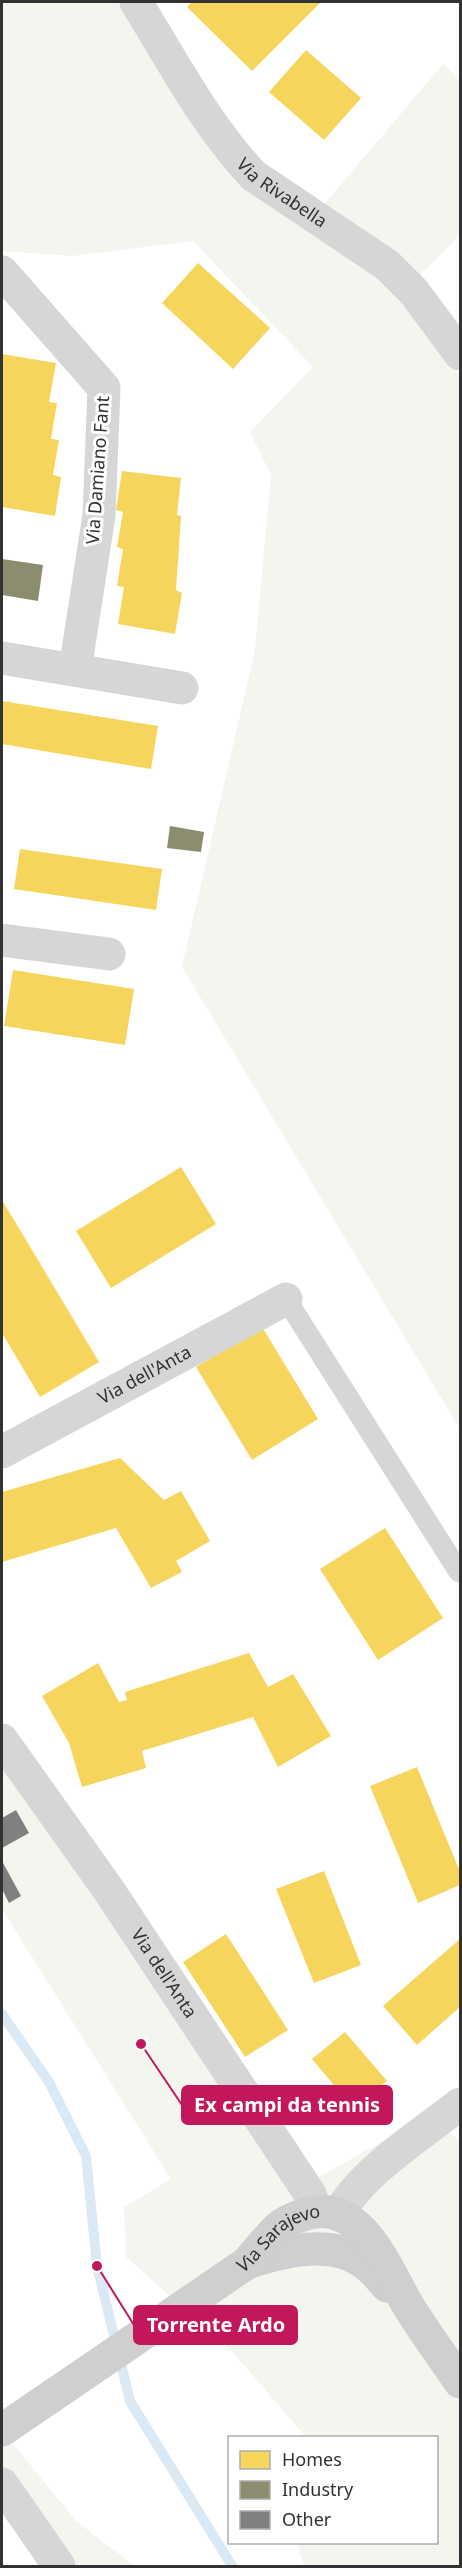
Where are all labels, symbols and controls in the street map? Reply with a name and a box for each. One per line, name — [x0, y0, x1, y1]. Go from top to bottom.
street label: Via Rivabella — [232, 152, 332, 233]
street label: Via Damiano Fant — [80, 394, 114, 545]
street label: Via dell'Anta — [93, 1339, 195, 1409]
street label: Via dell'Anta — [126, 1923, 203, 2022]
callout: Ex campi da tennis — [182, 2086, 392, 2124]
text: Ex campi da tennis — [194, 2091, 380, 2118]
street label: Via Sarajevo — [232, 2198, 322, 2277]
callout: Torrente Ardo — [134, 2306, 297, 2344]
text: Torrente Ardo — [147, 2311, 285, 2338]
legend — [228, 2436, 438, 2544]
text: Homes — [282, 2447, 342, 2471]
text: Industry — [282, 2477, 354, 2501]
text: Other — [282, 2507, 332, 2531]

